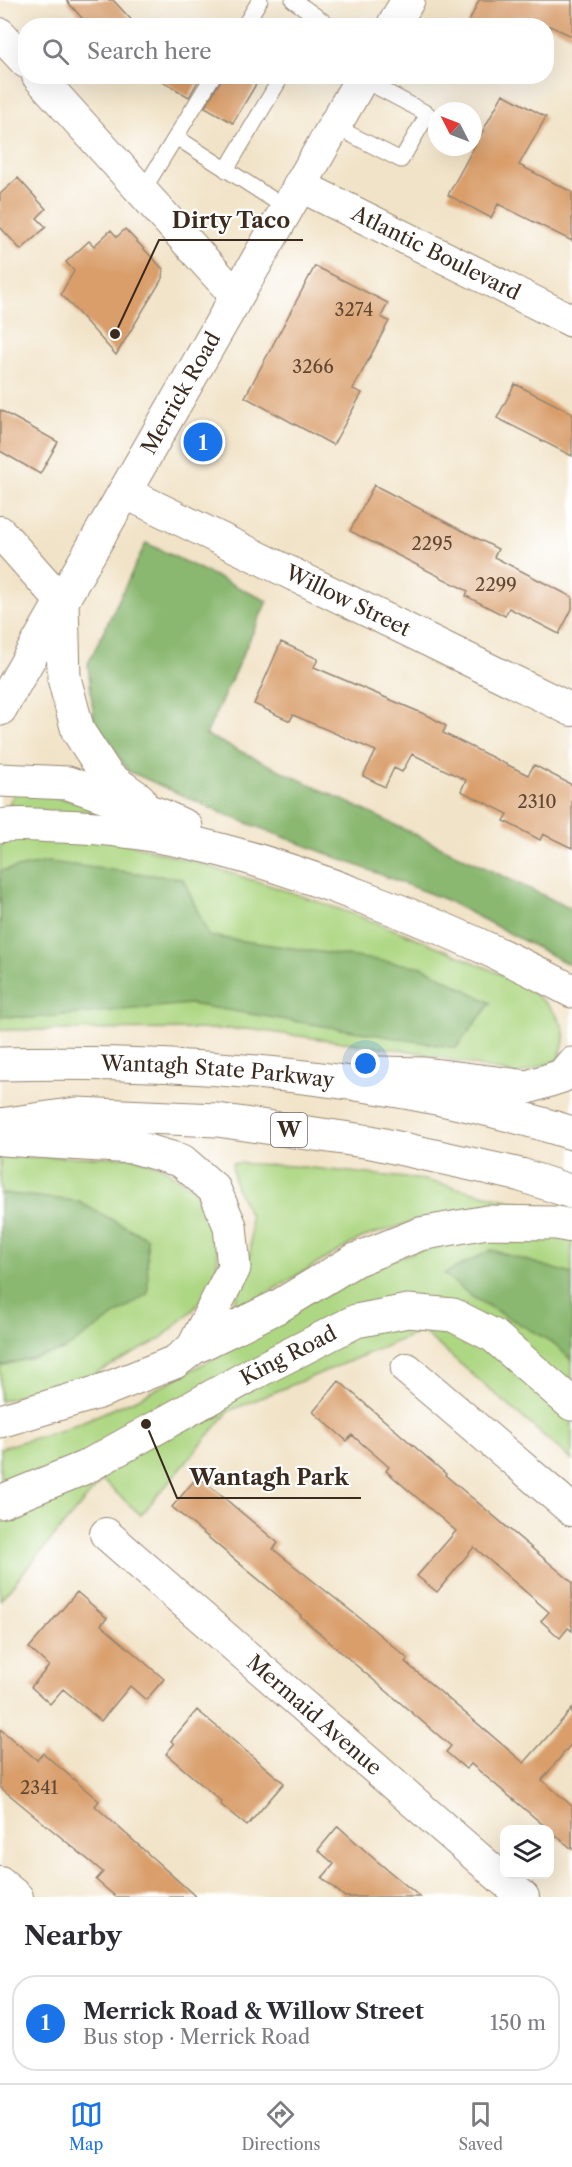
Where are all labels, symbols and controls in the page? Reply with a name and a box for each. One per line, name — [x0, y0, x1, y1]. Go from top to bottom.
search box — [18, 18, 554, 84]
icon: search — [39, 35, 72, 68]
text: Search here — [87, 38, 212, 65]
north arrow — [428, 102, 482, 156]
callout: Dirty Taco — [159, 200, 303, 240]
street label: Atlantic Boulevard — [347, 200, 525, 305]
text: Dirty Taco — [172, 207, 290, 234]
house number: 3274 — [335, 299, 373, 321]
street label: Merrick Road — [136, 327, 226, 459]
house number: 3266 — [292, 356, 334, 378]
pin: 1 — [184, 420, 222, 464]
house number: 2295 — [411, 533, 453, 555]
street label: Willow Street — [281, 559, 415, 642]
house number: 2299 — [475, 574, 517, 596]
house number: 2310 — [517, 791, 557, 813]
your location — [351, 1049, 380, 1078]
street label: Wantagh State Parkway — [100, 1050, 336, 1093]
road number: W — [271, 1113, 307, 1147]
street label: King Road — [236, 1320, 341, 1390]
callout: Wantagh Park — [177, 1458, 361, 1498]
text: Wantagh Park — [188, 1464, 349, 1491]
street label: Mermaid Avenue — [242, 1649, 387, 1780]
house number: 2341 — [20, 1777, 59, 1799]
map controls — [500, 1825, 554, 1879]
button: layers — [500, 1825, 554, 1879]
text: Nearby — [24, 1920, 122, 1952]
text: Merrick Road & Willow Street — [83, 1998, 424, 2025]
text: 1 — [41, 2011, 50, 2035]
text: 150 m — [490, 2011, 546, 2035]
text: Bus stop · Merrick Road — [83, 2025, 310, 2049]
tab: Map — [69, 2098, 103, 2154]
tab: Directions — [241, 2098, 320, 2154]
tab: Saved — [459, 2098, 503, 2154]

